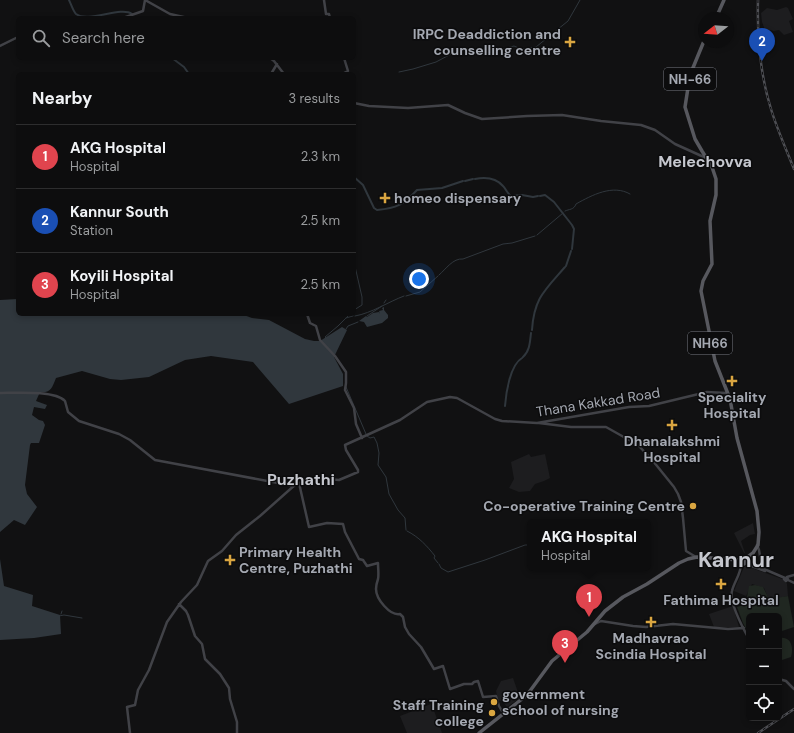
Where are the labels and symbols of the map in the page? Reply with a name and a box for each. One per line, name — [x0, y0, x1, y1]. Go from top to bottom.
north arrow — [698, 12, 734, 48]
place label: IRPC Deaddiction and counselling centre — [413, 25, 561, 59]
pin: 2 — [749, 28, 775, 61]
marker: IRPC Deaddiction and counselling centre — [564, 36, 576, 48]
road number: NH-66 — [664, 68, 716, 90]
district label: Melechovva — [658, 151, 752, 172]
place label: homeo dispensary — [394, 189, 522, 207]
marker: homeo dispensary — [379, 192, 391, 204]
your location — [409, 269, 429, 289]
road number: NH66 — [688, 332, 732, 354]
marker: Speciality Hospital — [726, 375, 738, 387]
street label: Thana Kakkad Road — [535, 383, 661, 421]
place label: Speciality Hospital — [698, 388, 767, 422]
marker: Dhanalakshmi Hospital — [666, 419, 678, 431]
place label: Dhanalakshmi Hospital — [624, 432, 720, 466]
district label: Puzhathi — [267, 469, 335, 490]
place label: Co-operative Training Centre — [483, 497, 685, 515]
marker: Co-operative Training Centre — [688, 501, 698, 511]
place label: Primary Health Centre, Puzhathi — [239, 543, 353, 577]
district label: Kannur — [698, 545, 774, 574]
marker: Primary Health Centre, Puzhathi — [224, 554, 236, 566]
marker: Fathima Hospital — [715, 578, 727, 590]
pin: 1 — [576, 584, 602, 617]
place label: Fathima Hospital — [663, 591, 779, 609]
marker: Madhavrao Scindia Hospital — [645, 616, 657, 628]
place label: Madhavrao Scindia Hospital — [596, 629, 706, 663]
pin: 3 — [552, 630, 578, 663]
place label: government school of nursing — [502, 685, 619, 719]
place label: Staff Training college — [393, 696, 484, 730]
marker: government school of nursing — [489, 697, 499, 707]
marker: Staff Training college — [487, 708, 497, 718]

